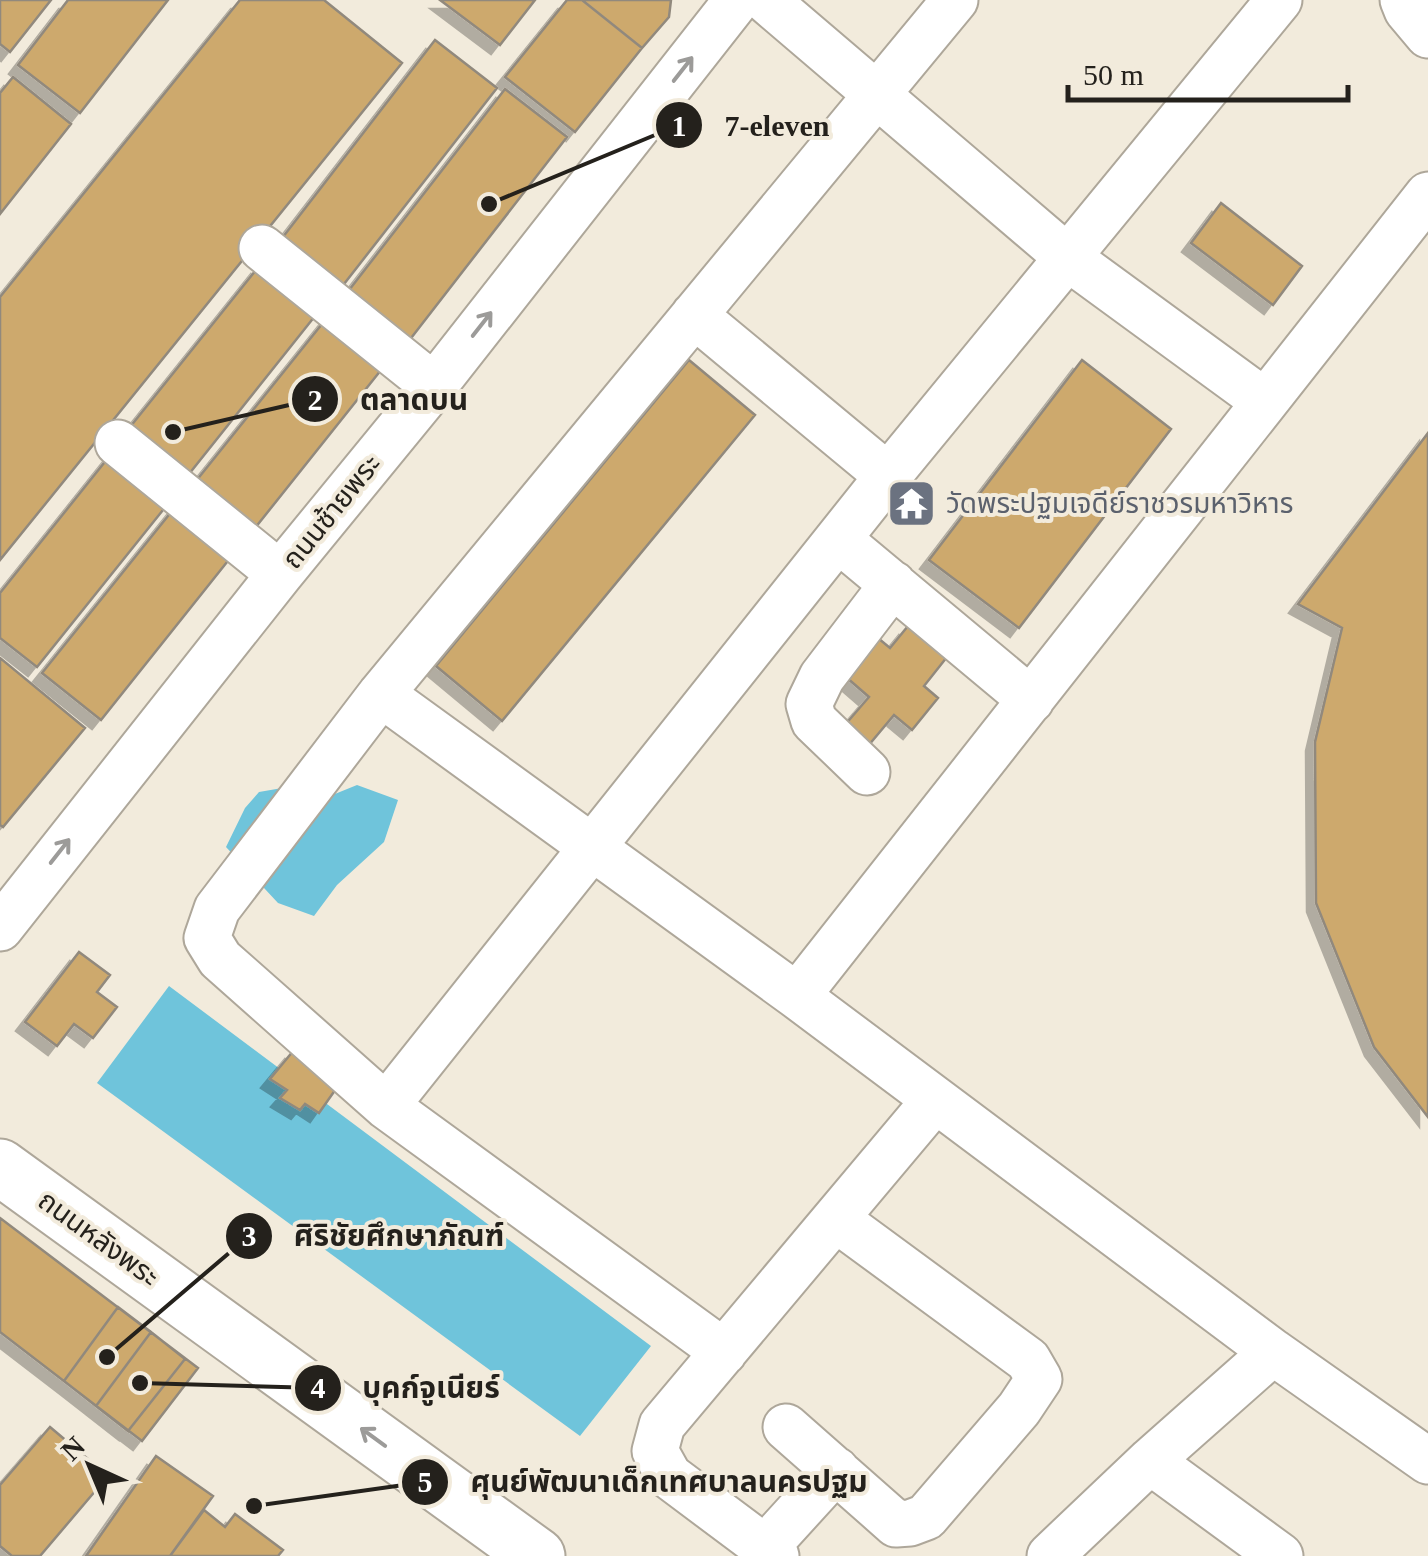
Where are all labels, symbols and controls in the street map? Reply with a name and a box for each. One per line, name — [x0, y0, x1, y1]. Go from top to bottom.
scale bar — [1068, 40, 1348, 102]
one-way arrow — [672, 56, 694, 82]
text: 50 m — [1083, 58, 1144, 91]
callout: 7-eleven — [654, 95, 849, 155]
text: 1 — [672, 109, 687, 142]
text: 7-eleven — [725, 109, 830, 142]
one-way arrow — [471, 312, 493, 338]
callout: ตลาดบน — [290, 369, 488, 429]
text: 2 — [308, 383, 323, 416]
text: ตลาดบน — [360, 383, 468, 416]
street label: ถนนซ้ายพระ — [276, 448, 387, 574]
temple icon: วัดพระปฐมเจดีย์ราชวรมหาวิหาร — [885, 477, 937, 529]
place label: วัดพระปฐมเจดีย์ราชวรมหาวิหาร — [946, 488, 1293, 519]
one-way arrow — [49, 839, 71, 865]
street label: ถนนหลังพระ — [32, 1184, 165, 1292]
callout: ศิริชัยศึกษาภัณฑ์ — [224, 1206, 525, 1266]
text: 3 — [242, 1219, 257, 1252]
text: ศิริชัยศึกษาภัณฑ์ — [294, 1219, 504, 1252]
callout: บุคก์จูเนียร์ — [293, 1358, 520, 1418]
text: 4 — [311, 1371, 326, 1404]
text: บุคก์จูเนียร์ — [362, 1371, 500, 1406]
north arrow — [40, 1416, 140, 1516]
one-way arrow — [360, 1427, 387, 1448]
text: N — [55, 1430, 91, 1467]
callout: ศุนย์พัฒนาเด็กเทศบาลนครปฐม — [400, 1452, 888, 1512]
text: 5 — [418, 1465, 433, 1498]
text: ศุนย์พัฒนาเด็กเทศบาลนครปฐม — [470, 1465, 868, 1500]

